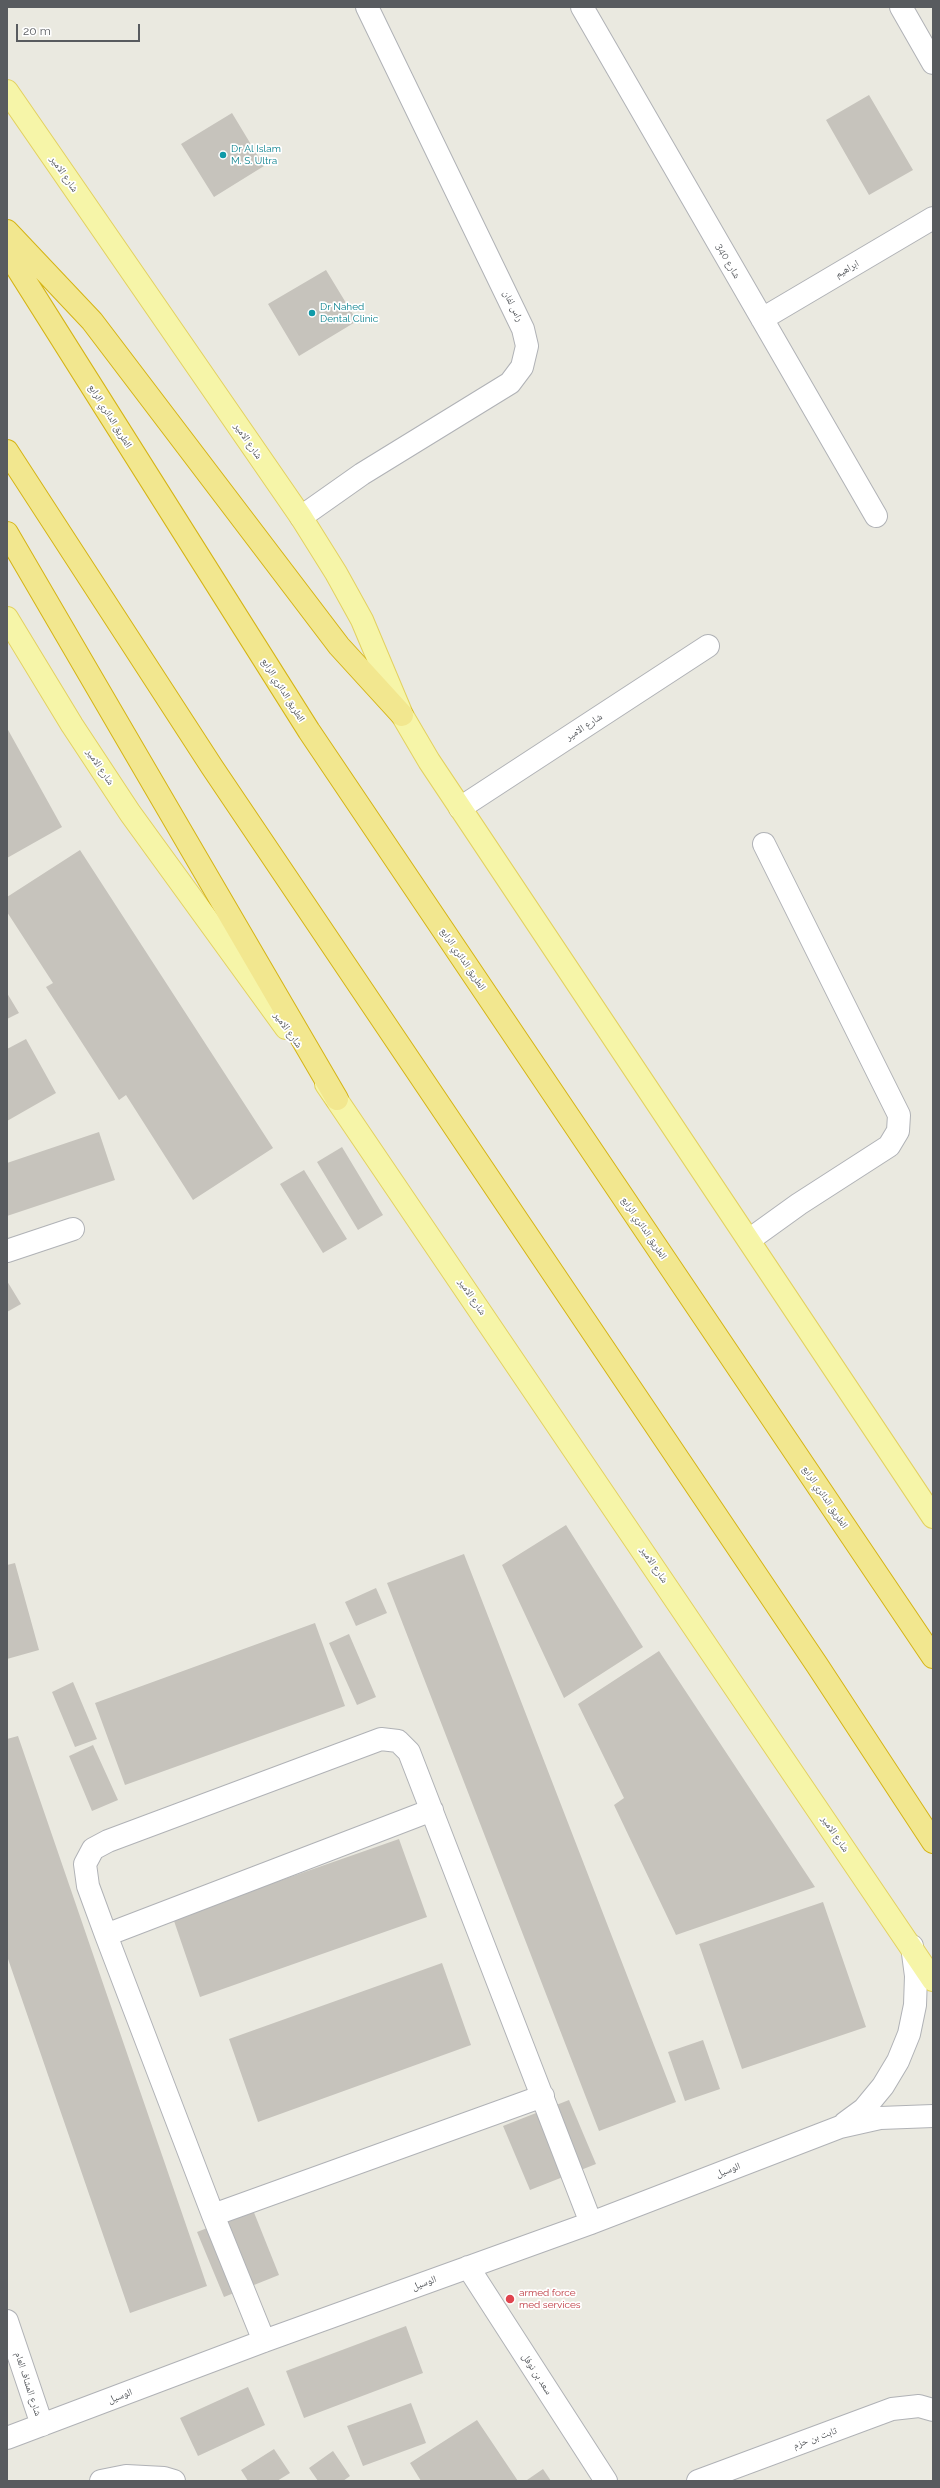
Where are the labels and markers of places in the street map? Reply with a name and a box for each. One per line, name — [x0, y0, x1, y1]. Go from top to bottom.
place label: Dr Al Islam M. S. Ultra — [231, 143, 281, 166]
marker: Dr Al Islam M. S. Ultra — [218, 150, 228, 160]
place label: Dr Nahed Dental Clinic — [320, 301, 378, 324]
marker: Dr Nahed Dental Clinic — [307, 308, 317, 318]
place label: armed force med services — [519, 2287, 581, 2310]
marker: armed force med services — [504, 2293, 516, 2305]

